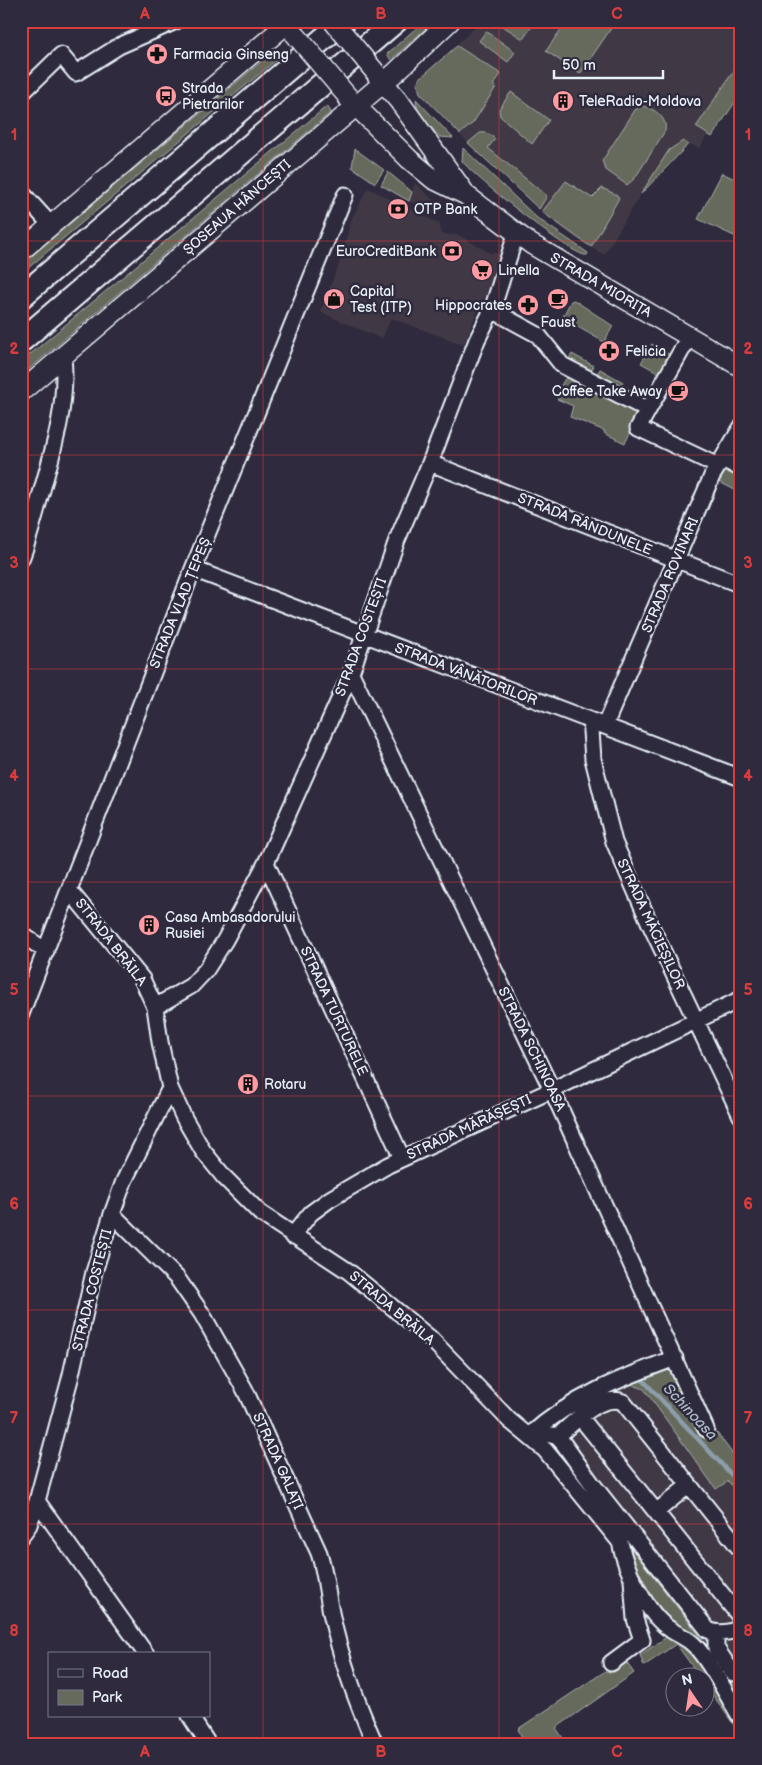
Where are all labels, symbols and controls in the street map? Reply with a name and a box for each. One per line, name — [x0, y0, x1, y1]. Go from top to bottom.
text: A — [139, 5, 150, 24]
text: B — [375, 5, 387, 24]
text: C — [611, 5, 623, 24]
pharmacy icon: Farmacia Ginseng — [145, 42, 169, 66]
place label: Farmacia Ginseng — [173, 46, 289, 63]
scale bar — [554, 48, 663, 80]
text: 50 m — [562, 56, 596, 75]
place label: Strada Pietrarilor — [182, 80, 245, 113]
bus stop icon: Strada Pietrarilor — [154, 84, 178, 108]
building icon: TeleRadio-Moldova — [551, 89, 575, 113]
place label: TeleRadio-Moldova — [579, 93, 701, 110]
text: 1 — [11, 126, 17, 145]
text: 1 — [745, 126, 751, 145]
street label: ȘOSEAUA HÂNCEȘTI — [179, 155, 294, 258]
bank icon: OTP Bank — [386, 197, 410, 221]
place label: OTP Bank — [414, 201, 477, 218]
bank icon: EuroCreditBank — [440, 239, 464, 263]
place label: EuroCreditBank — [336, 243, 436, 260]
street label: STRADA MIORIȚA — [547, 249, 655, 321]
supermarket icon: Linella — [470, 258, 494, 282]
place label: Linella — [498, 262, 540, 279]
place label: Capital Test (ITP) — [350, 283, 412, 316]
shop icon: Capital Test (ITP) — [322, 287, 346, 311]
cafe icon: Faust — [546, 287, 570, 311]
pharmacy icon: Hippocrates — [516, 293, 540, 317]
place label: Hippocrates — [435, 297, 512, 314]
place label: Faust — [541, 314, 576, 331]
pharmacy icon: Felicia — [597, 339, 621, 363]
text: 2 — [9, 340, 19, 359]
text: 2 — [743, 340, 753, 359]
place label: Felicia — [625, 343, 666, 360]
cafe icon: Coffee Take Away — [666, 379, 690, 403]
place label: Coffee Take Away — [552, 383, 663, 400]
street label: STRADA RÂNDUNELE — [515, 488, 655, 559]
street label: STRADA ROVINARI — [638, 515, 702, 635]
street label: STRADA VLAD ȚEPEȘ — [146, 535, 214, 671]
text: 3 — [9, 554, 19, 573]
text: 3 — [743, 554, 753, 573]
street label: STRADA COSTEȘTI — [332, 575, 390, 699]
street label: STRADA VÂNĂTORILOR — [392, 638, 540, 709]
text: 4 — [9, 767, 19, 786]
text: 4 — [743, 767, 753, 786]
street label: STRADA MĂCIEȘILOR — [613, 856, 690, 992]
street label: STRADA BRĂILA — [72, 894, 151, 989]
place label: Casa Ambasadorului Rusiei — [165, 909, 295, 942]
building icon: Casa Ambasadorului Rusiei — [137, 913, 161, 937]
street label: STRADA TURTURELE — [297, 944, 371, 1078]
text: 5 — [9, 981, 19, 1000]
text: 5 — [743, 981, 753, 1000]
street label: STRADA SCHINOASA — [494, 984, 570, 1114]
building icon: Rotaru — [236, 1072, 260, 1096]
place label: Rotaru — [264, 1076, 306, 1093]
street label: STRADA MĂRĂȘEȘTI — [404, 1090, 534, 1163]
text: 6 — [9, 1195, 19, 1214]
text: 6 — [743, 1195, 753, 1214]
street label: STRADA COSTEȘTI — [69, 1227, 115, 1353]
street label: STRADA BRĂILA — [346, 1267, 439, 1349]
water label: Schinoasa — [659, 1380, 721, 1444]
text: 7 — [10, 1409, 19, 1428]
text: 7 — [744, 1409, 753, 1428]
street label: STRADA GALAȚI — [249, 1410, 307, 1512]
text: 8 — [9, 1622, 19, 1641]
text: 8 — [743, 1622, 753, 1641]
legend — [48, 1652, 210, 1718]
text: Road — [92, 1664, 128, 1683]
north arrow — [664, 1668, 714, 1718]
text: N — [680, 1670, 694, 1689]
text: Park — [92, 1688, 123, 1707]
text: A — [139, 1743, 150, 1762]
text: B — [375, 1743, 387, 1762]
text: C — [611, 1743, 623, 1762]

